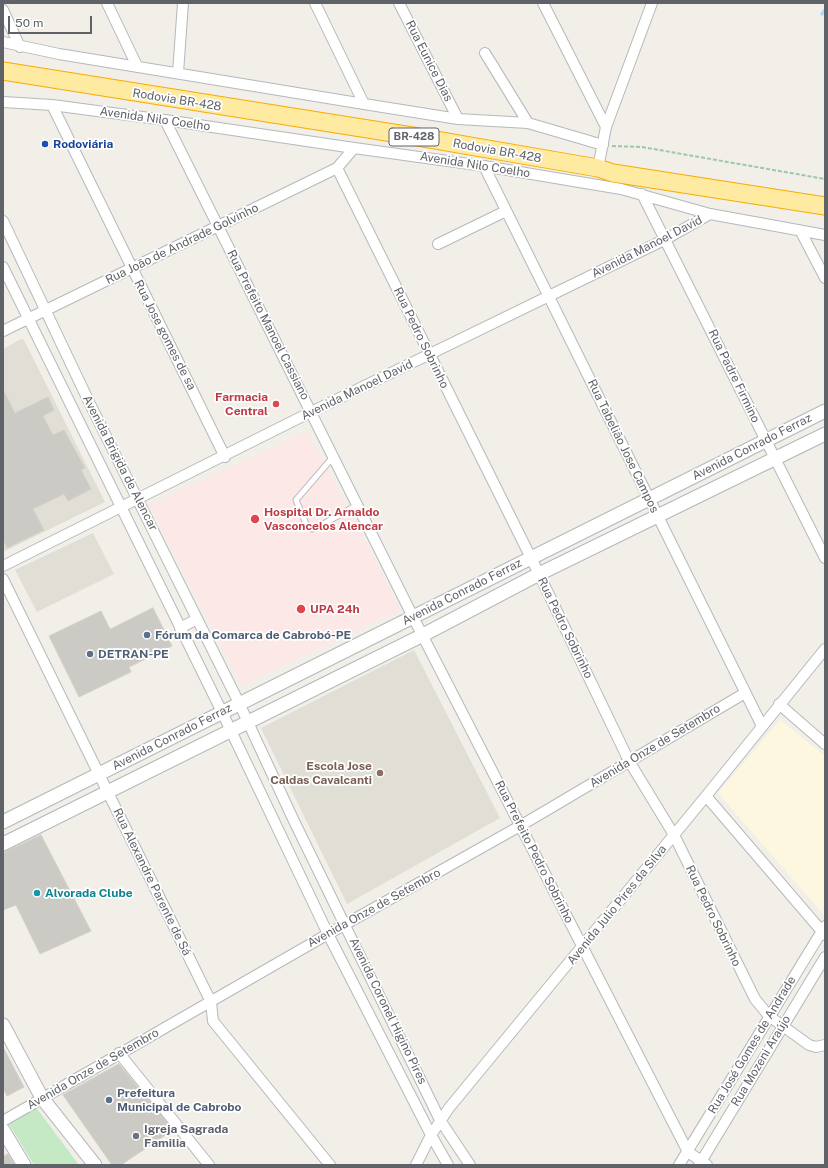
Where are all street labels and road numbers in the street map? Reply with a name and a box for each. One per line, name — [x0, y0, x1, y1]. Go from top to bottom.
street label: Rua Eunice Dias — [402, 18, 456, 104]
street label: Rodovia BR-428 — [132, 86, 222, 114]
street label: Avenida Nilo Coelho — [99, 104, 211, 134]
road number: BR-428 — [389, 128, 439, 146]
street label: Rodovia BR-428 — [452, 136, 542, 166]
street label: Avenida Nilo Coelho — [419, 149, 531, 181]
street label: Rua João de Andrade Golvinho — [103, 201, 261, 287]
street label: Avenida Manoel David — [589, 213, 705, 281]
street label: Rua Prefeito Manoel Cassiano — [224, 248, 312, 402]
street label: Rua Jose gomes de sa — [131, 278, 199, 392]
street label: Rua Pedro Sobrinho — [390, 285, 452, 391]
street label: Rua Padre Firmino — [705, 327, 763, 425]
street label: Avenida Manoel David — [299, 357, 415, 423]
street label: Rua Tabelião Jose Campos — [584, 377, 662, 515]
street label: Avenida Brigida de Alencar — [79, 393, 161, 533]
street label: Avenida Conrado Ferraz — [690, 411, 814, 483]
street label: Avenida Conrado Ferraz — [400, 556, 524, 628]
street label: Rua Pedro Sobrinho — [534, 575, 596, 681]
street label: Avenida Conrado Ferraz — [110, 701, 234, 773]
street label: Avenida Onze de Setembro — [587, 701, 723, 791]
street label: Rua Prefeito Pedro Sobrinho — [492, 778, 576, 926]
street label: Rua Alexandre Parente de Sá — [110, 806, 194, 958]
street label: Avenida Julio Pires da Silva — [564, 842, 670, 968]
street label: Rua Pedro Sobrinho — [682, 863, 744, 969]
street label: Avenida Onze de Setembro — [305, 865, 443, 951]
street label: Avenida Coronel Higino Pires — [346, 935, 430, 1087]
street label: Rua José Gomes de Andrade — [705, 974, 799, 1116]
street label: Rua Mozeni Araújo — [728, 1013, 794, 1109]
street label: Avenida Onze de Setembro — [25, 1025, 161, 1113]

